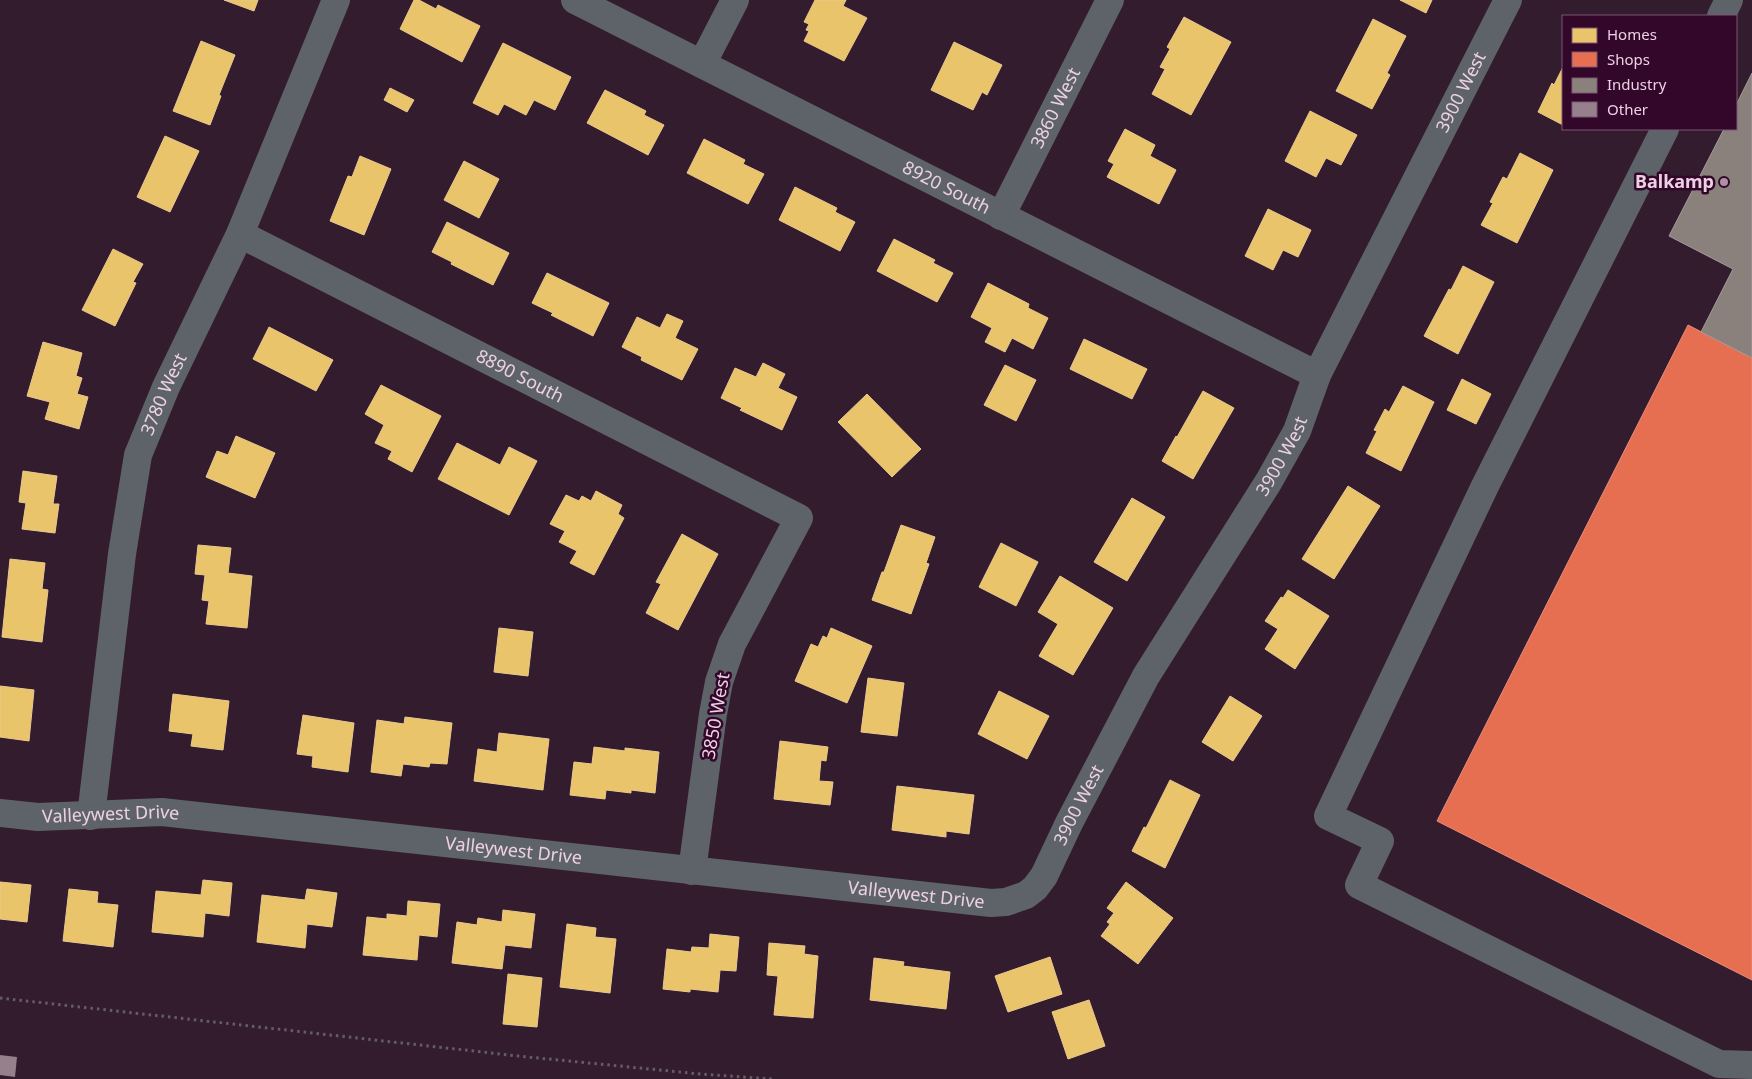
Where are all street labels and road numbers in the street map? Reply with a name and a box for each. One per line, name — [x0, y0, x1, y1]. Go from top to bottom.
street label: 3900 West — [1430, 47, 1491, 136]
street label: 3860 West — [1024, 63, 1085, 152]
street label: 8920 South — [899, 155, 995, 219]
street label: 8890 South — [472, 343, 568, 408]
street label: 3780 West — [134, 348, 192, 439]
street label: 3900 West — [1250, 413, 1312, 500]
street label: 3850 West — [696, 670, 735, 761]
street label: 3900 West — [1047, 760, 1109, 849]
street label: Valleywest Drive — [41, 799, 181, 828]
street label: Valleywest Drive — [444, 830, 583, 869]
street label: Valleywest Drive — [847, 874, 986, 913]

